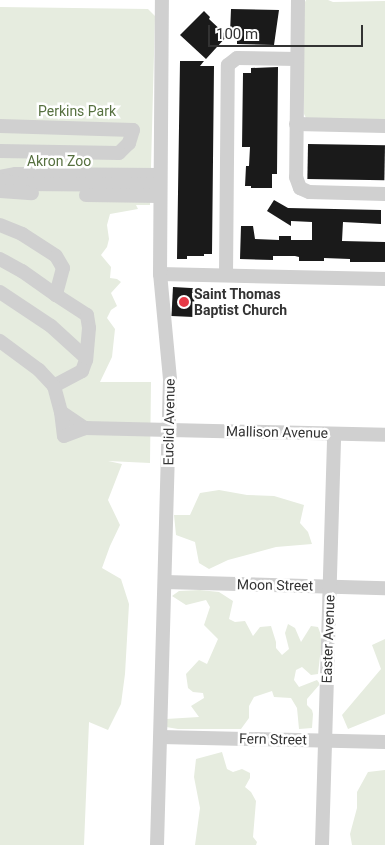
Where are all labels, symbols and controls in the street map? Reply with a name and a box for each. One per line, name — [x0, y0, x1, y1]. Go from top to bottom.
scale bar — [210, 15, 365, 47]
text: 100 m — [216, 25, 258, 43]
park label: Perkins Park — [38, 103, 116, 119]
park label: Akron Zoo — [27, 153, 91, 169]
place label: Saint Thomas Baptist Church — [194, 286, 287, 318]
marker: Saint Thomas Baptist Church — [178, 296, 190, 308]
street label: Euclid Avenue — [160, 378, 178, 466]
street label: Mallison Avenue — [226, 423, 328, 441]
street label: Moon Street — [237, 576, 313, 594]
street label: Easter Avenue — [318, 594, 338, 684]
street label: Fern Street — [239, 730, 307, 748]

